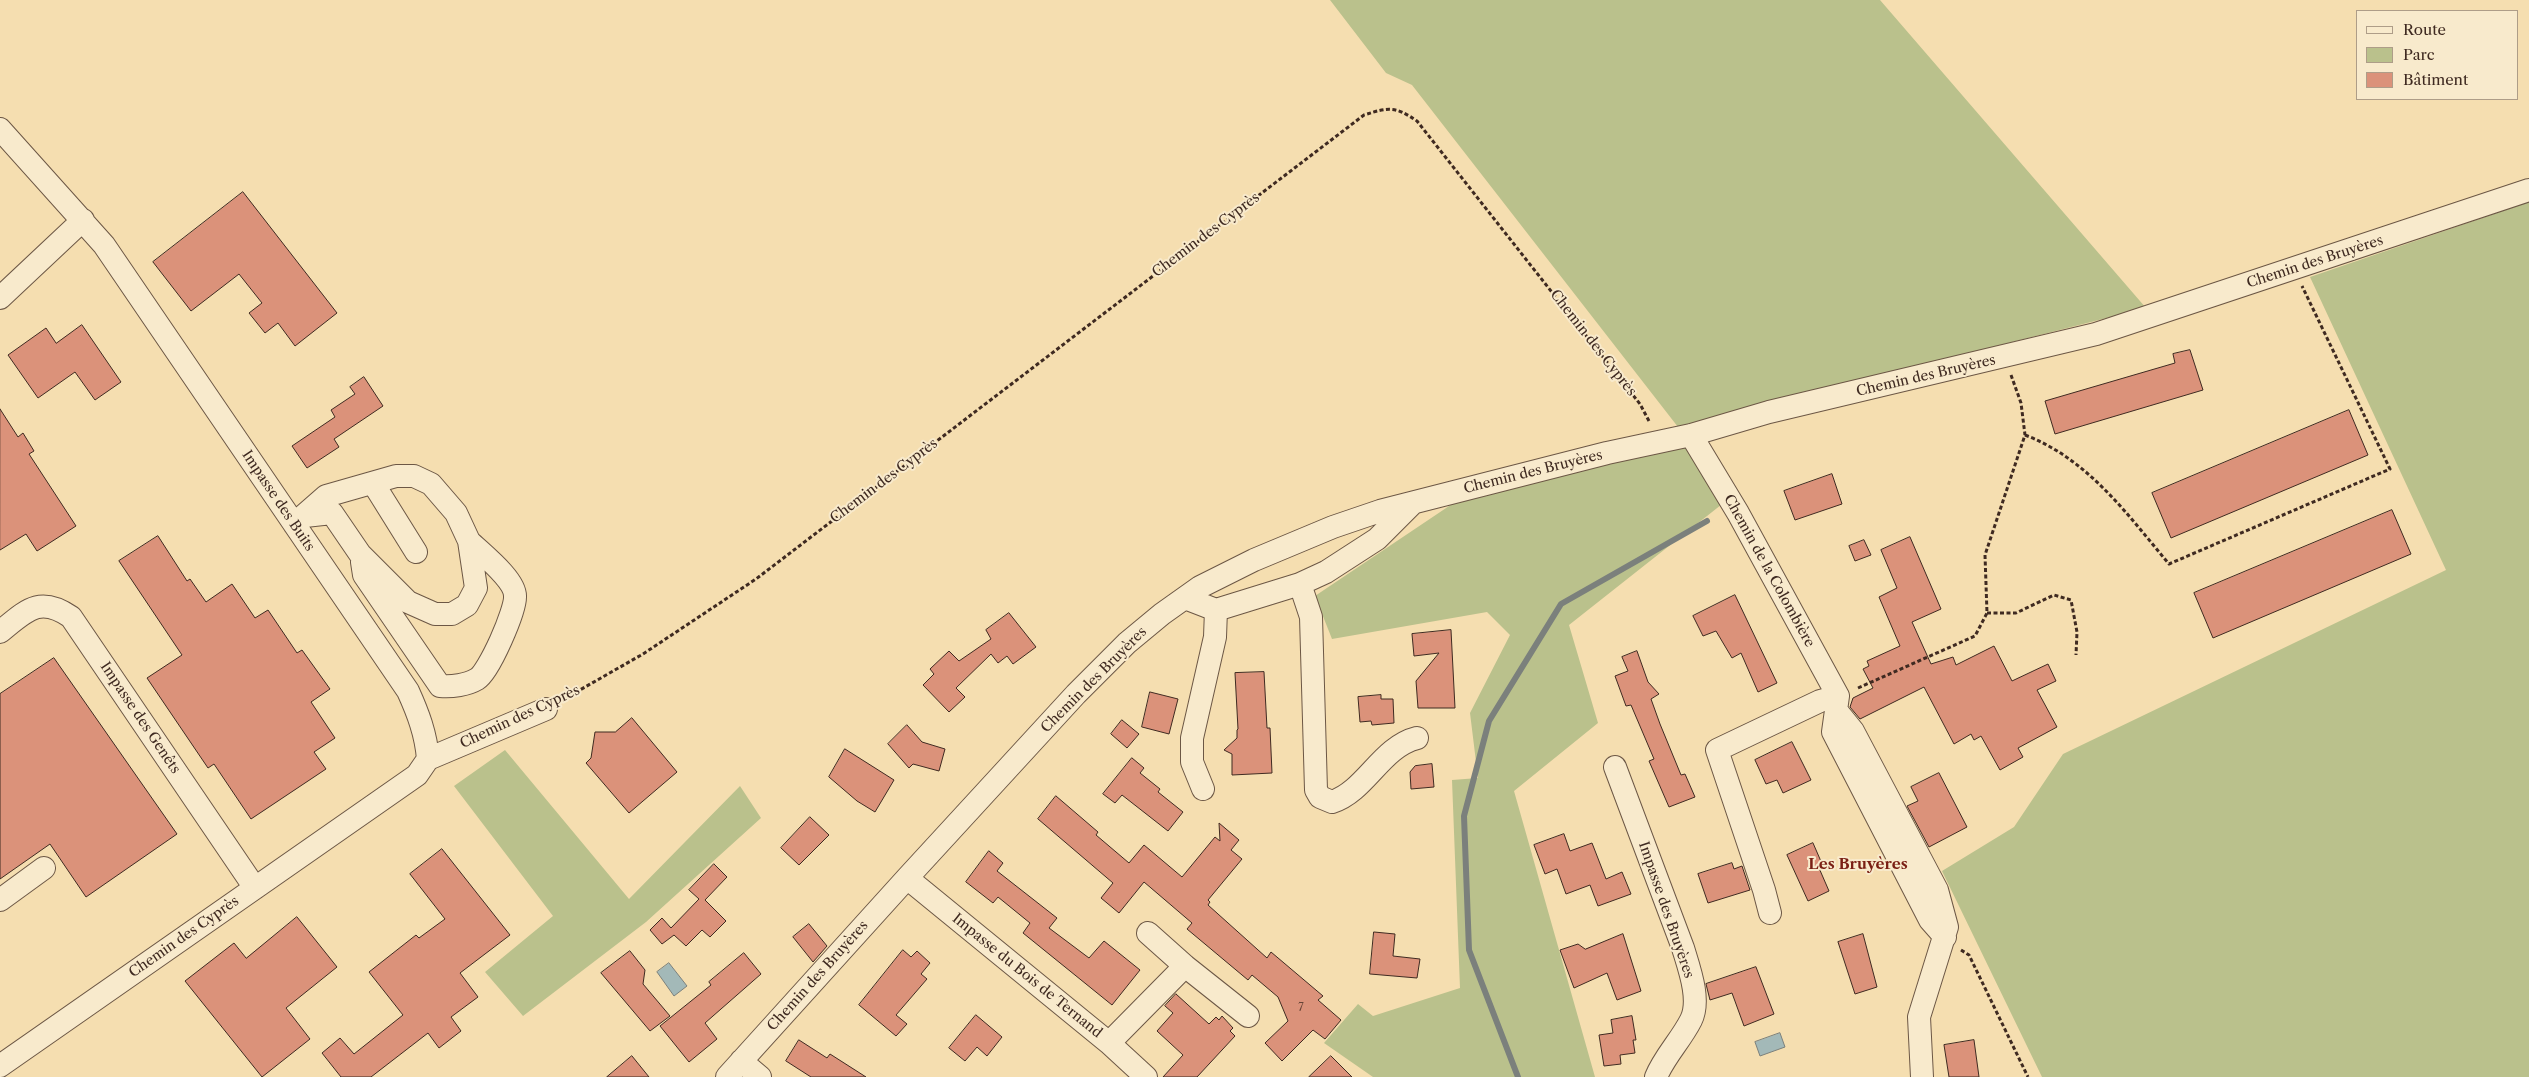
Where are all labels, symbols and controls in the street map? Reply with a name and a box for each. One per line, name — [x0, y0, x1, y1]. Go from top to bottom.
legend — [2356, 10, 2519, 100]
text: Route — [2403, 20, 2446, 39]
text: Parc — [2403, 45, 2435, 64]
text: Bâtiment — [2403, 70, 2468, 89]
street label: Chemin des Cyprès — [1149, 189, 1263, 281]
street label: Chemin des Bruyères — [2245, 232, 2385, 292]
street label: Chemin des Cyprès — [1546, 287, 1640, 399]
street label: Chemin des Bruyères — [1855, 352, 1997, 400]
street label: Chemin des Cyprès — [827, 435, 941, 527]
street label: Impasse des Buits — [238, 447, 318, 555]
street label: Chemin des Bruyères — [1462, 447, 1604, 497]
street label: Chemin de la Colombière — [1720, 492, 1818, 650]
street label: Chemin des Bruyères — [1038, 624, 1150, 736]
street label: Impasse des Genêts — [96, 659, 184, 777]
street label: Chemin des Cyprès — [457, 682, 583, 752]
street label: Impasse des Bruyères — [1635, 840, 1697, 980]
district label: Les Bruyères — [1808, 856, 1908, 874]
street label: Chemin des Cyprès — [126, 893, 242, 981]
street label: Impasse du Bois de Ternand — [949, 910, 1105, 1042]
street label: Chemin des Bruyères — [764, 917, 872, 1035]
house number: 7 — [1298, 1001, 1304, 1015]

